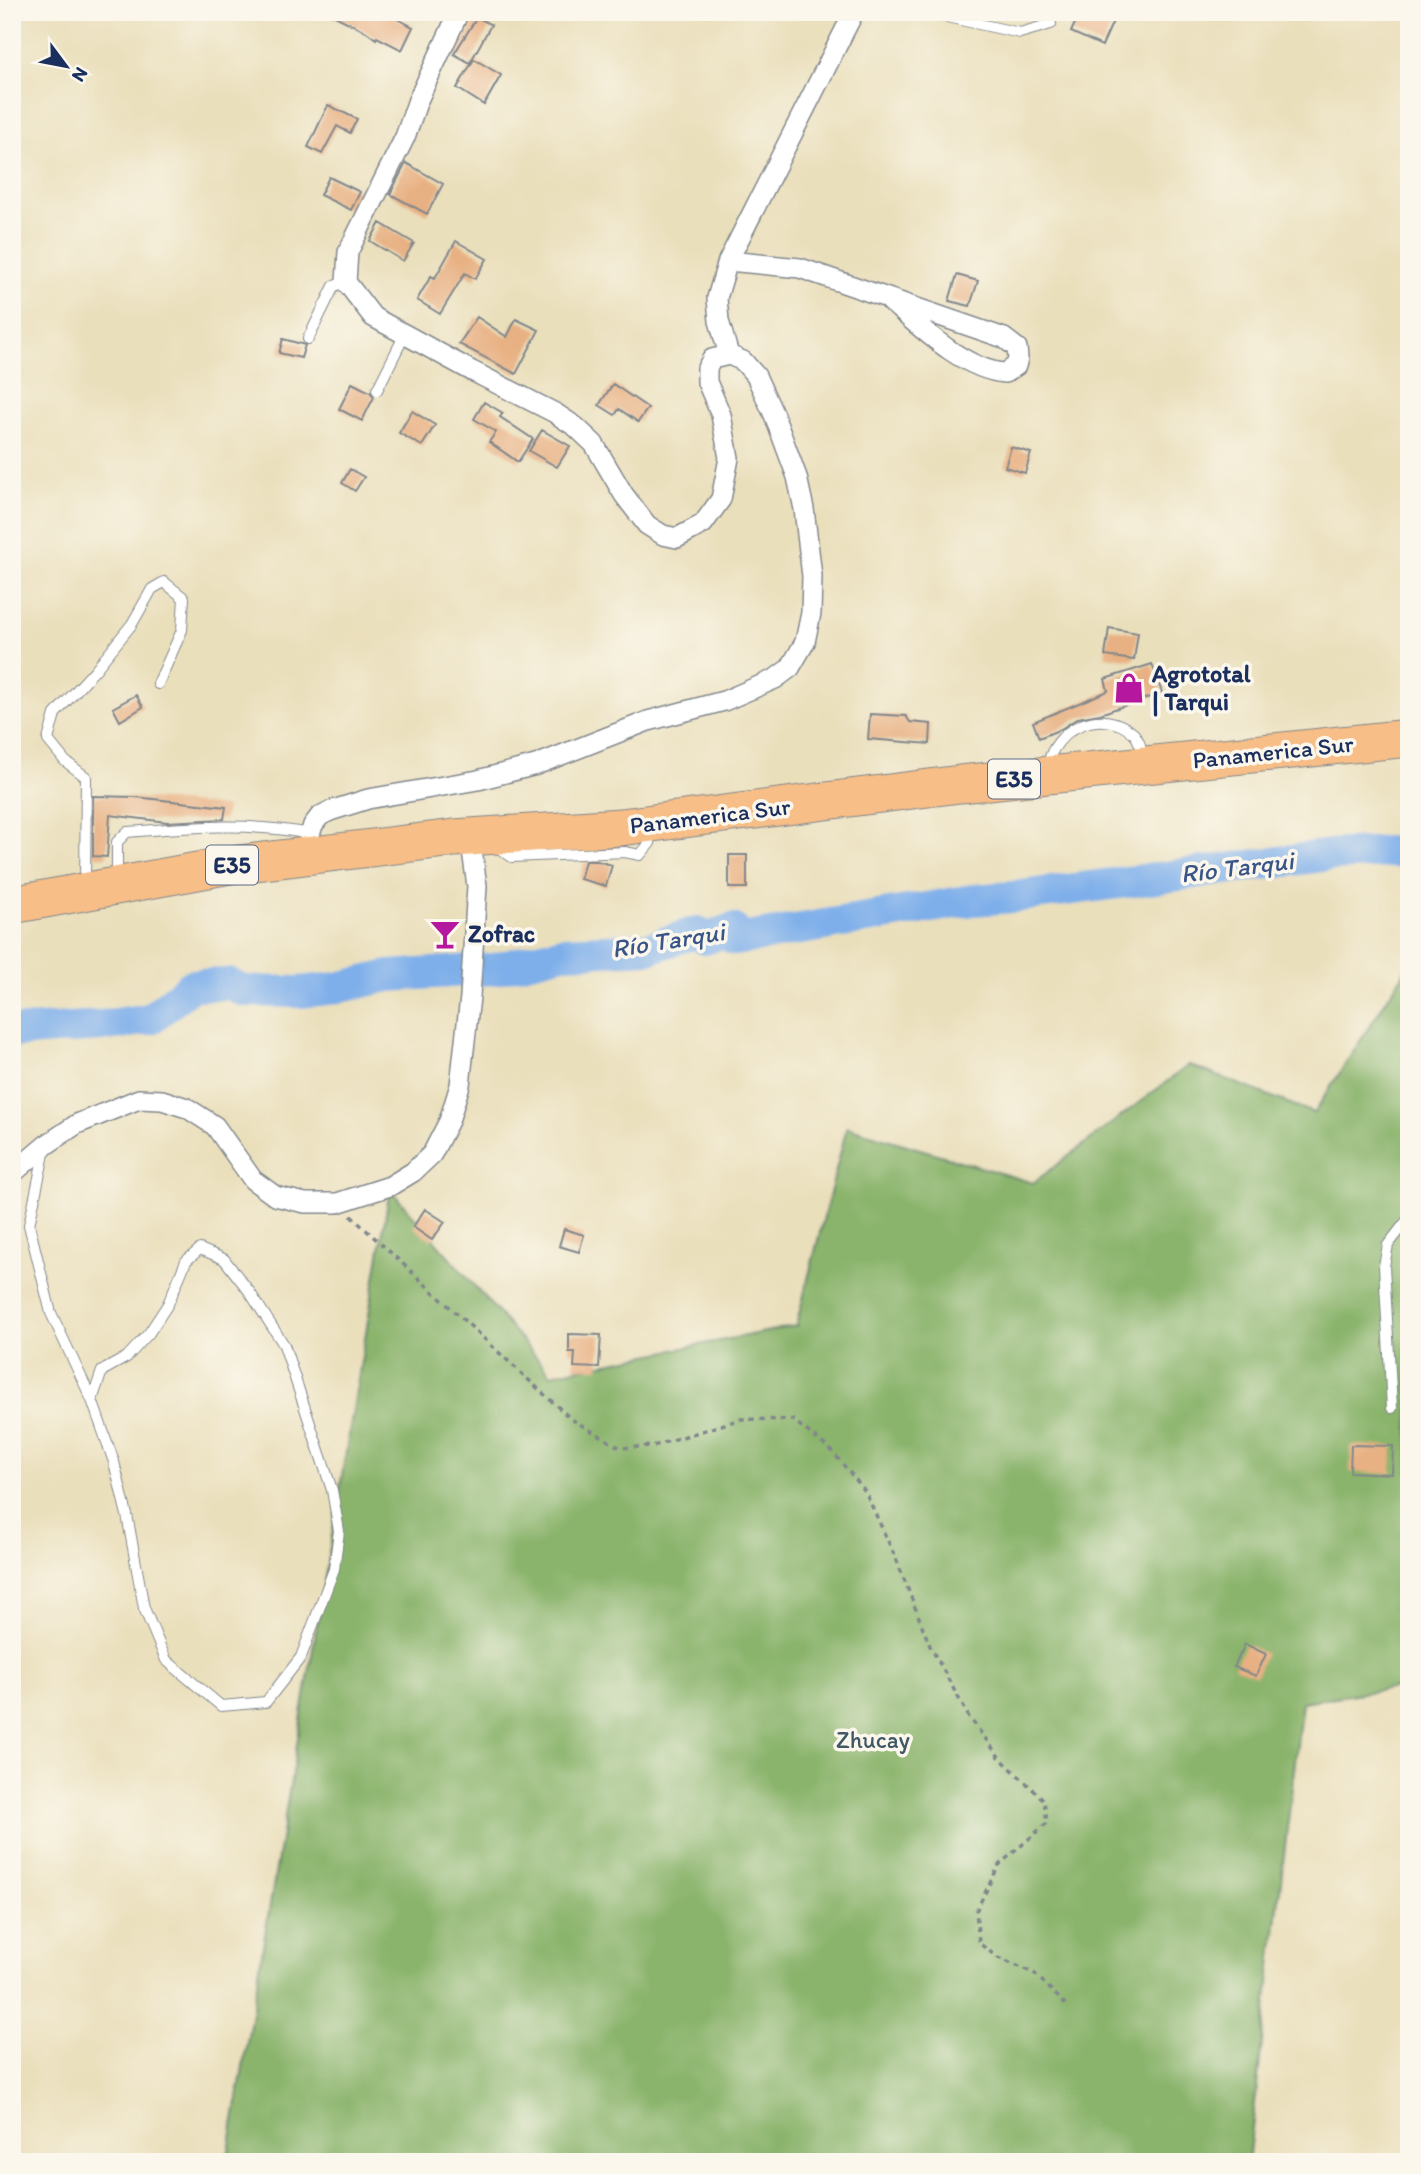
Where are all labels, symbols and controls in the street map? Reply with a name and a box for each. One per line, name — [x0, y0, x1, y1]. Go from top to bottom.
north arrow — [32, 32, 102, 102]
text: N — [67, 63, 93, 86]
place label: Agrototal | Tarqui — [1151, 659, 1251, 717]
shop icon: Agrototal | Tarqui — [1112, 671, 1146, 705]
street label: Panamerica Sur — [1191, 729, 1355, 774]
road number: E35 — [988, 760, 1040, 799]
street label: Panamerica Sur — [628, 791, 792, 840]
water label: Río Tarqui — [1179, 844, 1298, 890]
road number: E35 — [206, 846, 258, 884]
water label: Río Tarqui — [609, 915, 729, 965]
bar icon: Zofrac — [428, 917, 462, 951]
place label: Zofrac — [468, 919, 535, 948]
park label: Zhucay — [836, 1725, 911, 1754]

